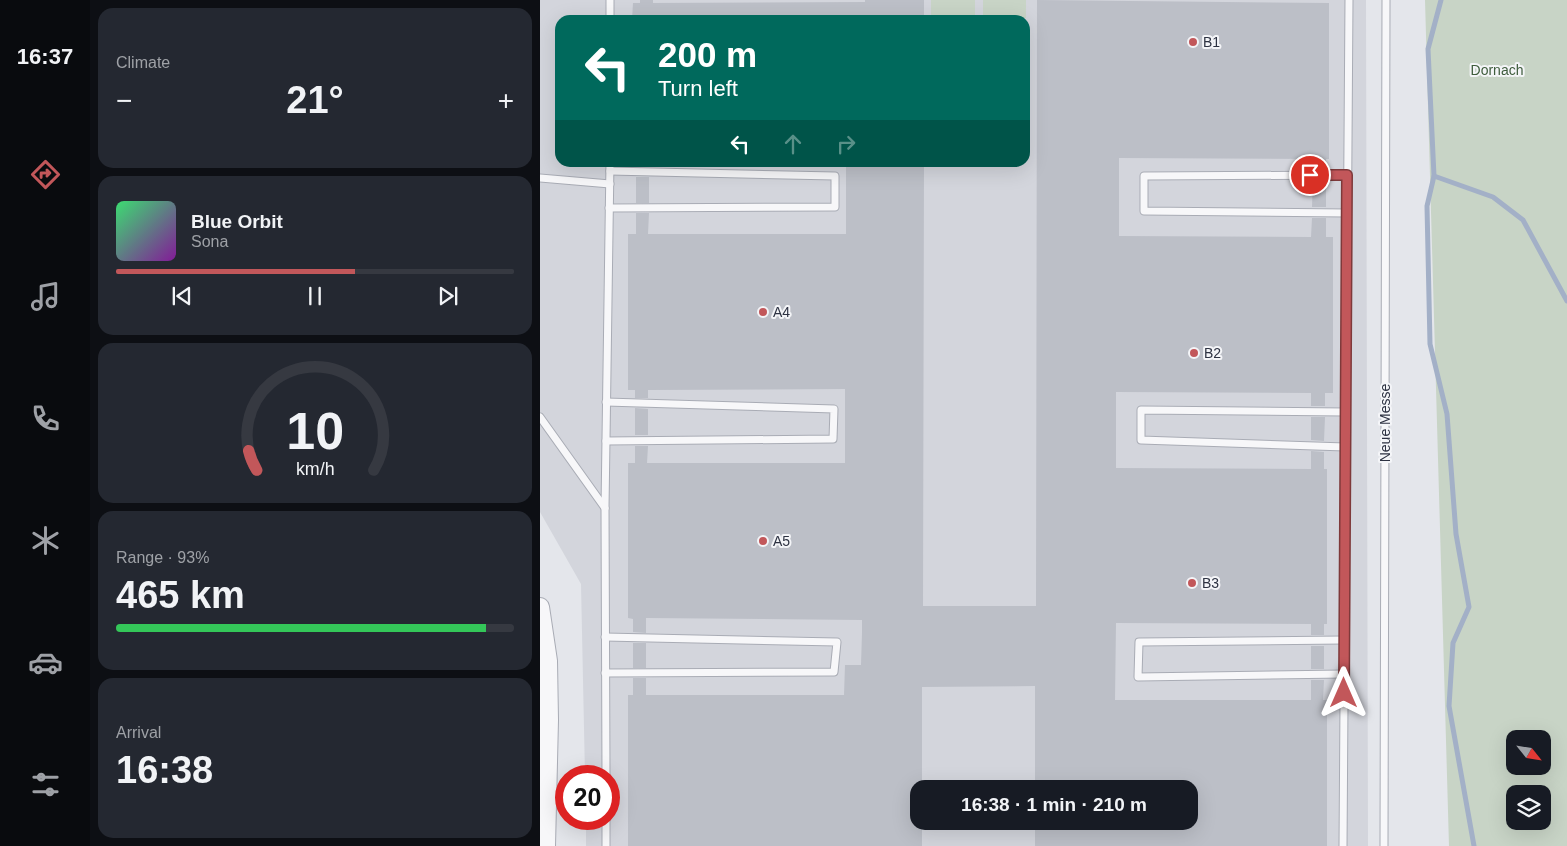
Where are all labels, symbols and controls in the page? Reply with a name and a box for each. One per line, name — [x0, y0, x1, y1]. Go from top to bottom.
place label: B1 — [1203, 34, 1220, 50]
icon: left — [575, 35, 640, 100]
text: 200 m — [658, 35, 757, 74]
marker: B1 — [1187, 36, 1199, 48]
text: 16:37 — [17, 44, 73, 69]
text: Climate — [116, 54, 170, 71]
park label: Dornach — [1471, 62, 1523, 78]
text: Turn left — [658, 76, 738, 101]
text: 21° — [286, 79, 344, 121]
text: − — [116, 85, 132, 116]
text: + — [498, 85, 514, 116]
icon: left — [726, 130, 754, 158]
icon: ahead — [779, 130, 807, 158]
icon: right — [832, 130, 860, 158]
pin — [1289, 154, 1331, 196]
icon: directions — [28, 157, 63, 192]
icon: arrive — [1296, 161, 1324, 189]
text: Blue Orbit — [191, 211, 283, 232]
text: Sona — [191, 233, 228, 250]
icon: music — [28, 279, 63, 314]
icon: previous — [168, 282, 196, 310]
icon: pause — [301, 282, 329, 310]
icon: next — [434, 282, 462, 310]
place label: A4 — [773, 304, 790, 320]
marker: A4 — [757, 306, 769, 318]
place label: B2 — [1204, 345, 1221, 361]
marker: B2 — [1188, 347, 1200, 359]
street label: Neue Messe — [1377, 383, 1393, 462]
icon: phone — [28, 401, 63, 436]
text: 10 — [286, 402, 344, 460]
text: km/h — [296, 459, 334, 479]
icon: climate — [28, 523, 63, 558]
place label: A5 — [773, 533, 790, 549]
marker: A5 — [757, 535, 769, 547]
text: Range · 93% — [116, 549, 209, 566]
text: 465 km — [116, 574, 245, 616]
place label: B3 — [1202, 575, 1219, 591]
marker: B3 — [1186, 577, 1198, 589]
icon: car — [28, 645, 63, 680]
position arrow — [1317, 666, 1369, 718]
text: Arrival — [116, 724, 161, 741]
north arrow — [1506, 730, 1551, 775]
map controls — [1506, 730, 1551, 830]
text: 16:38 — [116, 749, 213, 791]
speed limit sign: 20 — [555, 765, 620, 830]
icon: filters — [28, 767, 63, 802]
button: layers — [1506, 785, 1551, 830]
text: 16:38 · 1 min · 210 m — [961, 794, 1147, 815]

